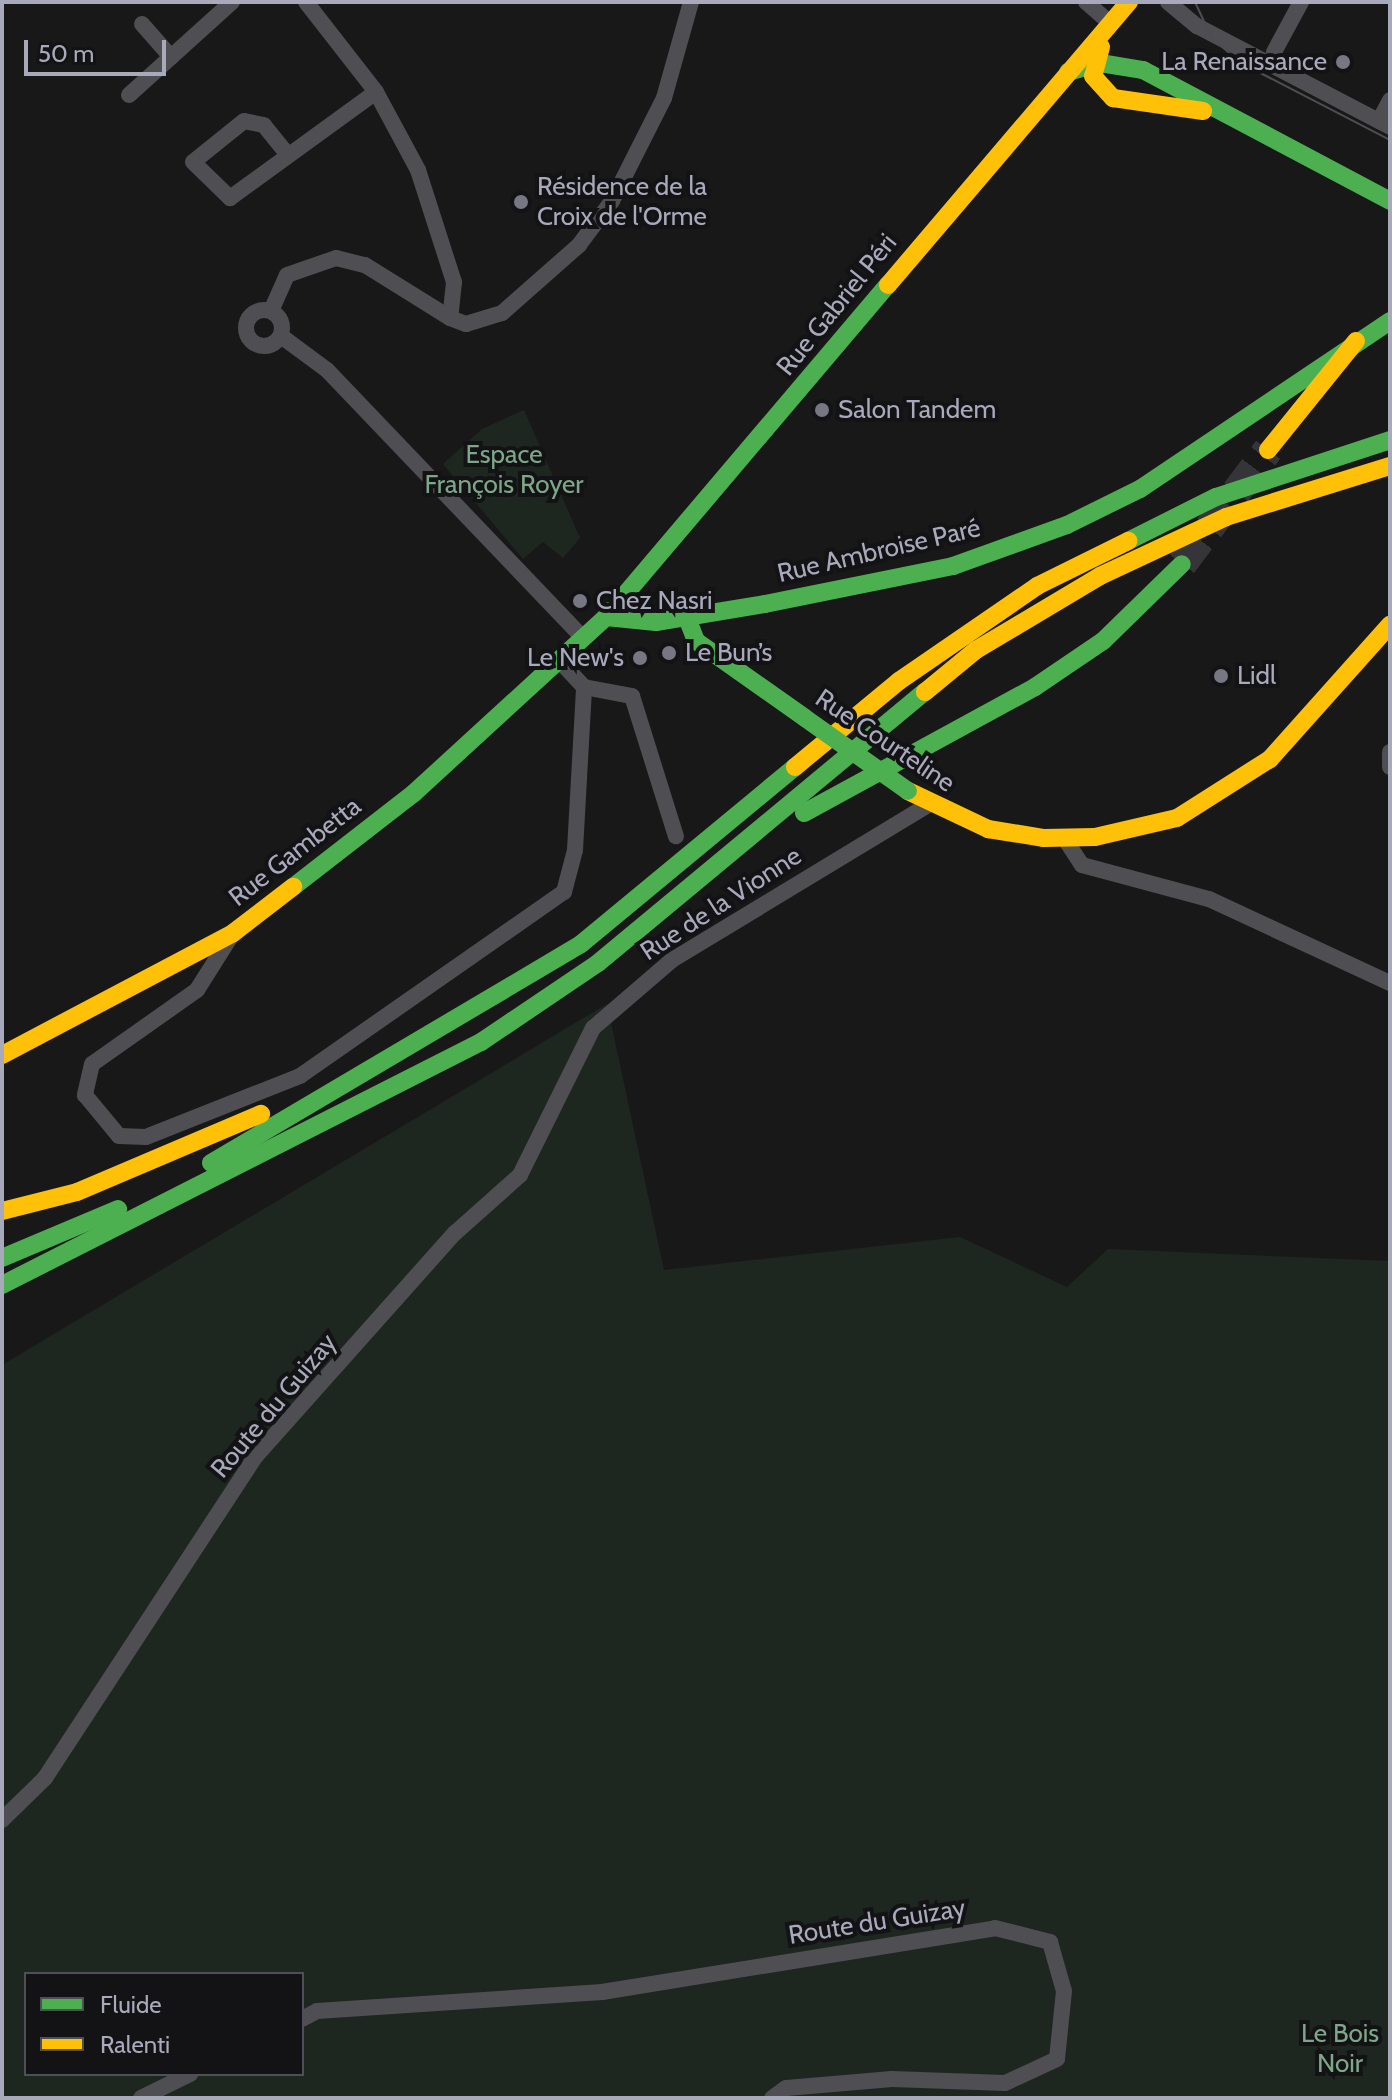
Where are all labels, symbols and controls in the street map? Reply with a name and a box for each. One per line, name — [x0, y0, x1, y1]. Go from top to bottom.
scale bar — [28, 24, 170, 74]
text: 50 m — [38, 39, 94, 68]
place label: La Renaissance — [1161, 46, 1327, 78]
marker: La Renaissance — [1334, 53, 1352, 71]
place label: Résidence de la Croix de l'Orme — [537, 171, 707, 232]
marker: Résidence de la Croix de l'Orme — [512, 193, 530, 211]
street label: Rue Gabriel Péri — [770, 228, 904, 382]
place label: Salon Tandem — [838, 394, 996, 426]
marker: Salon Tandem — [813, 401, 831, 419]
park label: Espace François Royer — [424, 439, 584, 500]
street label: Rue Ambroise Paré — [775, 512, 983, 590]
place label: Chez Nasri — [596, 585, 713, 617]
marker: Chez Nasri — [571, 592, 589, 610]
place label: Le Bun’s — [685, 637, 772, 669]
place label: Le New's — [527, 642, 624, 674]
marker: Le Bun’s — [660, 644, 678, 662]
marker: Le New's — [631, 649, 649, 667]
place label: Lidl — [1237, 660, 1276, 692]
marker: Lidl — [1212, 667, 1230, 685]
street label: Rue Courteline — [809, 683, 961, 799]
street label: Rue Gambetta — [223, 791, 367, 913]
street label: Rue de la Vionne — [635, 840, 807, 968]
street label: Route du Guizay — [205, 1328, 343, 1484]
street label: Route du Guizay — [786, 1893, 968, 1951]
legend — [24, 1972, 304, 2076]
text: Fluide — [100, 1990, 162, 2019]
park label: Le Bois Noir — [1301, 2018, 1379, 2080]
text: Ralenti — [100, 2030, 170, 2059]

